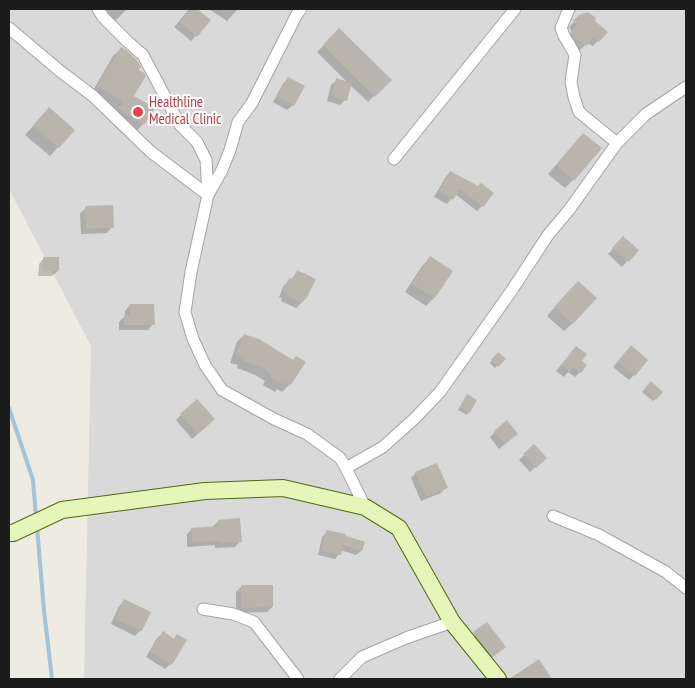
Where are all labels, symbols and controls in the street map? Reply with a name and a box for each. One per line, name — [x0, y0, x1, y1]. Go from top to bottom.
place label: Healthline Medical Clinic — [149, 94, 221, 129]
marker: Healthline Medical Clinic — [131, 105, 145, 119]

